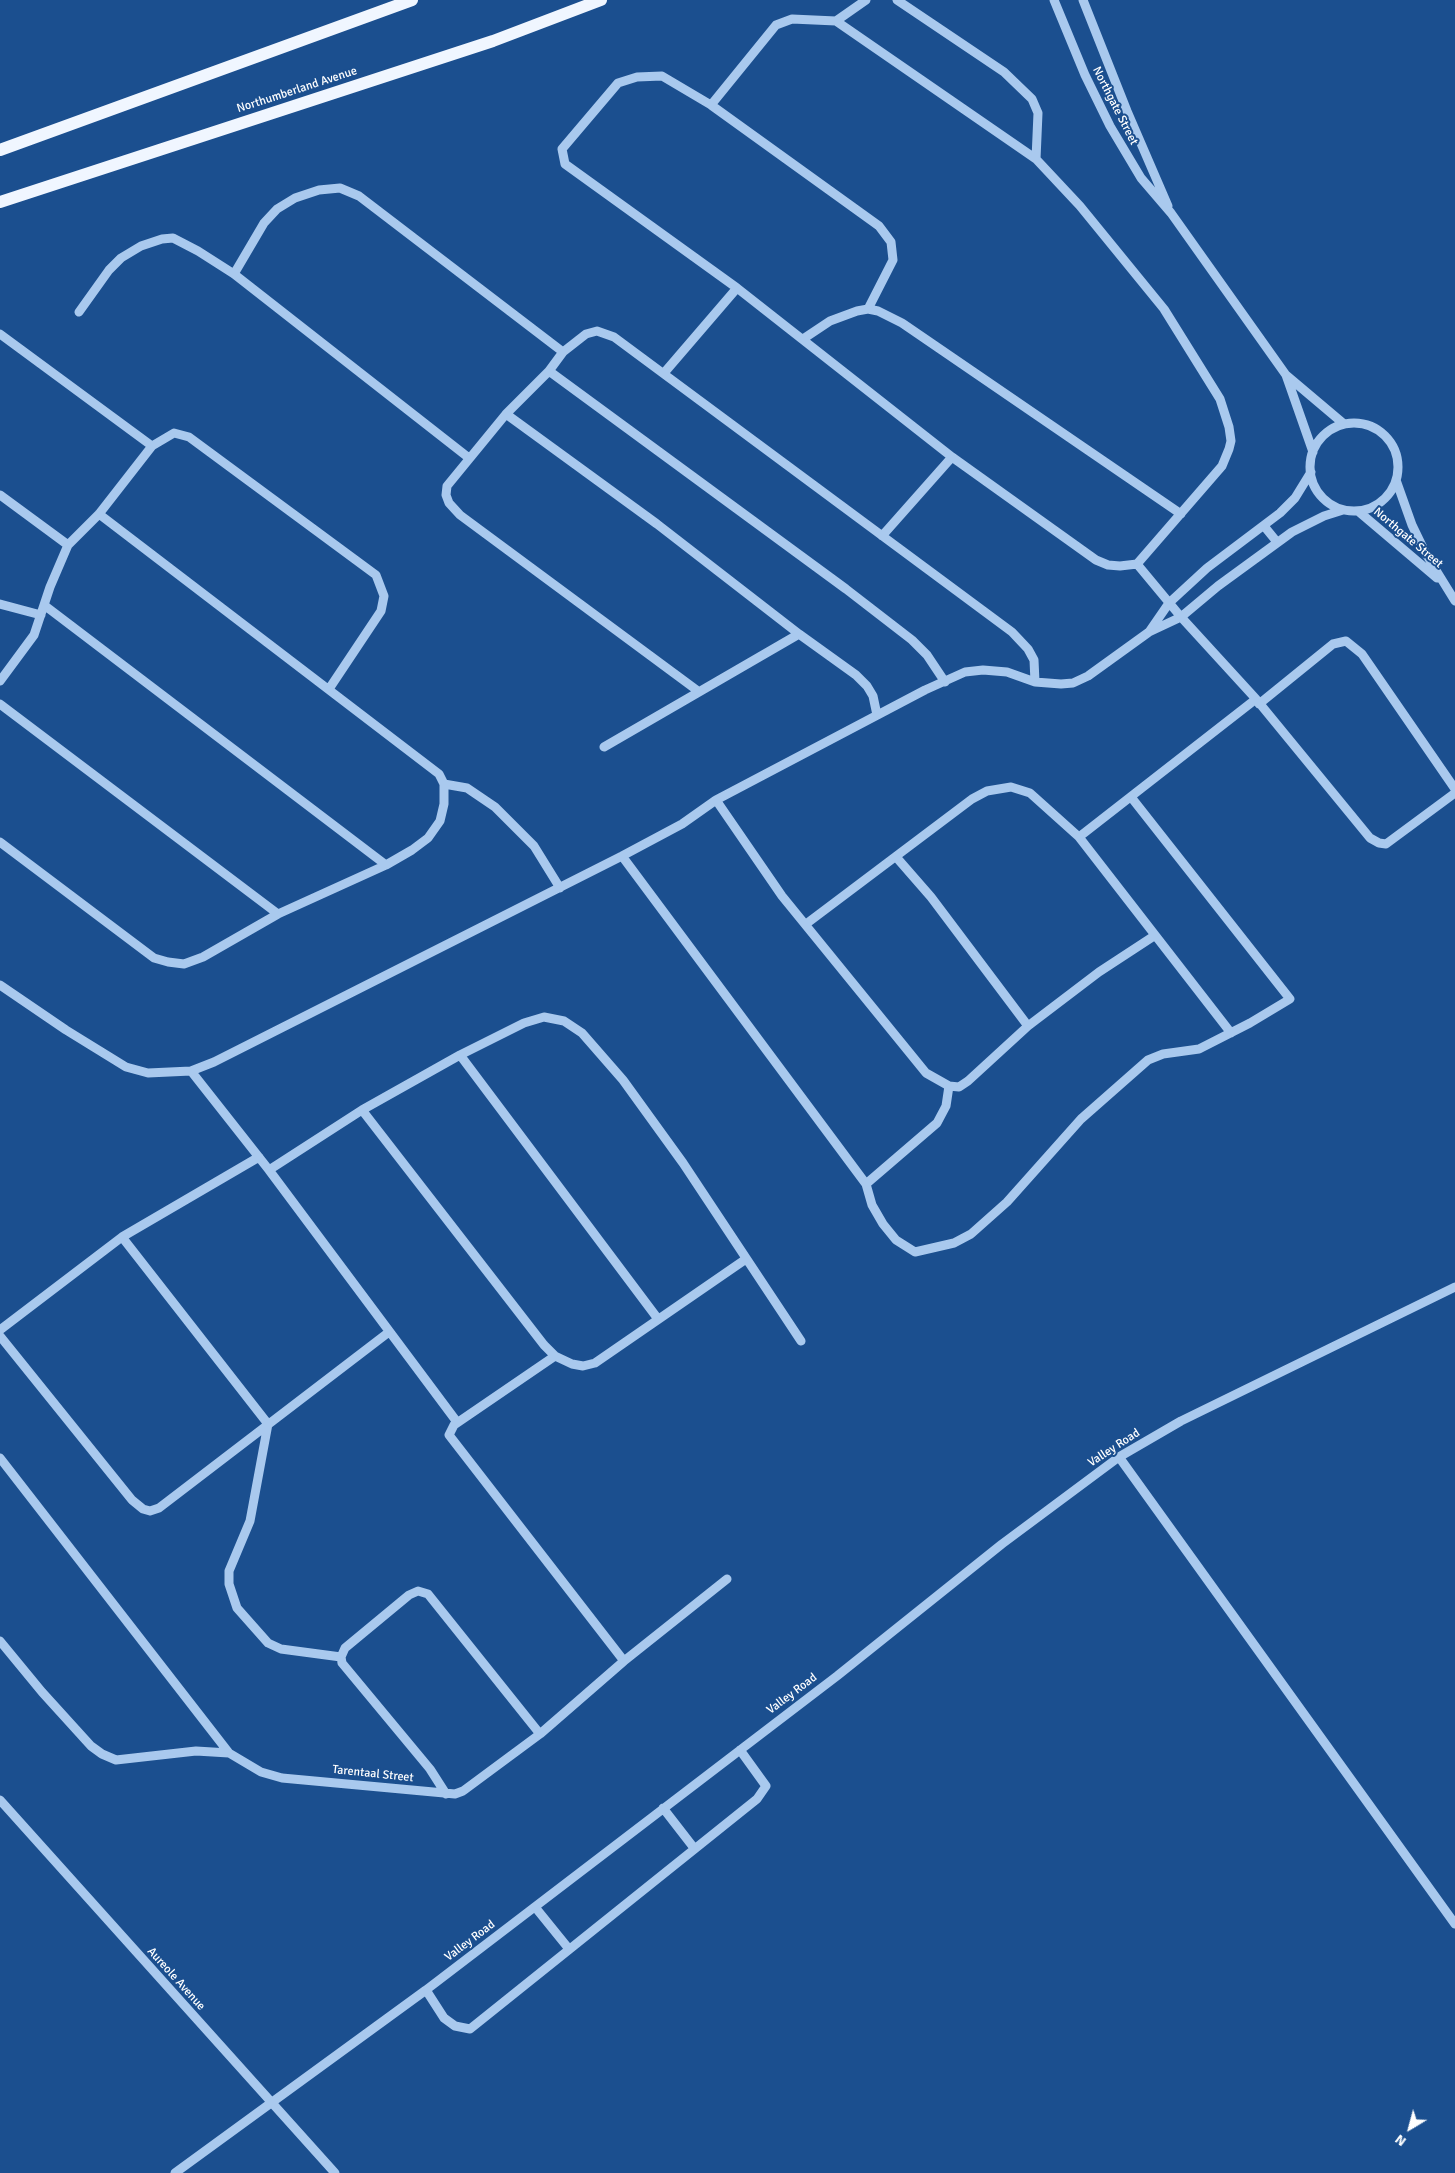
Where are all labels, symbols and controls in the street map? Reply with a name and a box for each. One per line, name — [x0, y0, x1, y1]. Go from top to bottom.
street label: Northumberland Avenue — [235, 64, 359, 116]
street label: Northgate Street — [1089, 64, 1141, 148]
street label: Northgate Street — [1370, 505, 1446, 571]
street label: Valley Road — [1085, 1426, 1143, 1470]
street label: Valley Road — [764, 1670, 820, 1718]
street label: Tarentaal Street — [332, 1763, 414, 1785]
street label: Valley Road — [442, 1917, 498, 1965]
street label: Aureole Avenue — [144, 1945, 208, 2013]
north arrow — [1385, 2103, 1435, 2153]
text: N — [1392, 2131, 1410, 2150]

